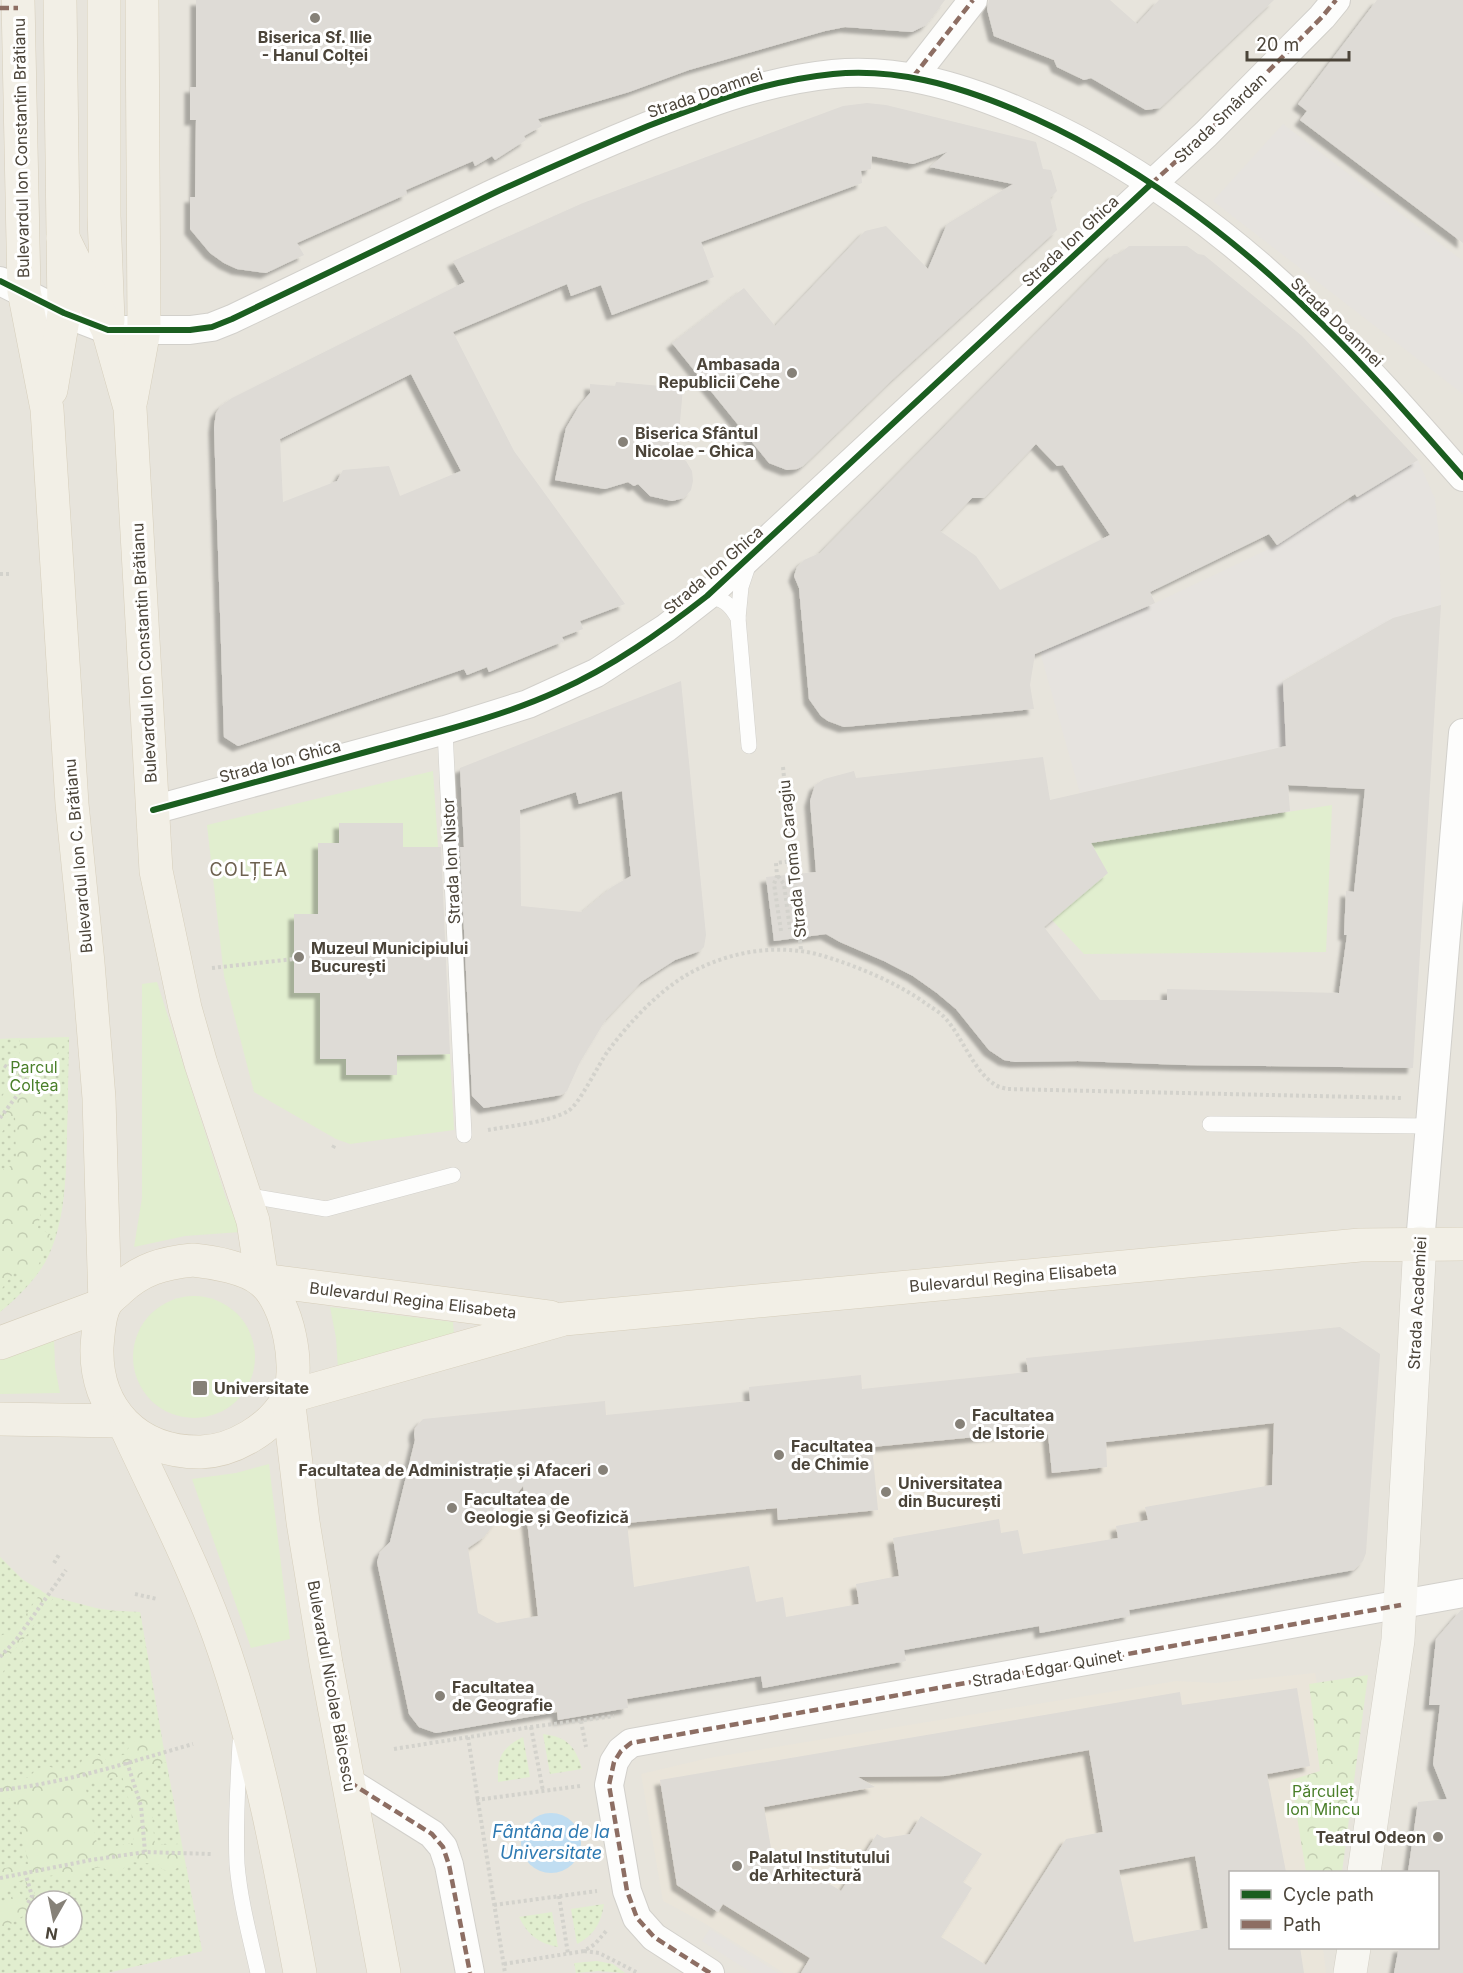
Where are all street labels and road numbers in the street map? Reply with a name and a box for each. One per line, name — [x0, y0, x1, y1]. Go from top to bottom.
street label: Bulevardul Ion Constantin Brătianu — [9, 18, 33, 278]
street label: Strada Doamnei — [645, 64, 765, 122]
street label: Strada Smârdan — [1170, 69, 1270, 167]
street label: Strada Ion Ghica — [1017, 191, 1123, 291]
street label: Strada Doamnei — [1287, 273, 1387, 371]
street label: Strada Ion Ghica — [659, 521, 767, 619]
street label: Bulevardul Ion Constantin Brătianu — [127, 522, 161, 784]
street label: Strada Ion Ghica — [217, 735, 343, 787]
street label: Bulevardul Ion C. Brătianu — [60, 758, 96, 954]
street label: Strada Toma Caragiu — [774, 779, 810, 939]
street label: Strada Ion Nistor — [438, 797, 464, 925]
street label: Strada Academiei — [1404, 1236, 1430, 1370]
street label: Bulevardul Regina Elisabeta — [908, 1258, 1118, 1296]
street label: Bulevardul Regina Elisabeta — [308, 1277, 518, 1323]
street label: Bulevardul Nicolae Bălcescu — [304, 1579, 360, 1793]
street label: Strada Edgar Quinet — [970, 1645, 1124, 1691]

